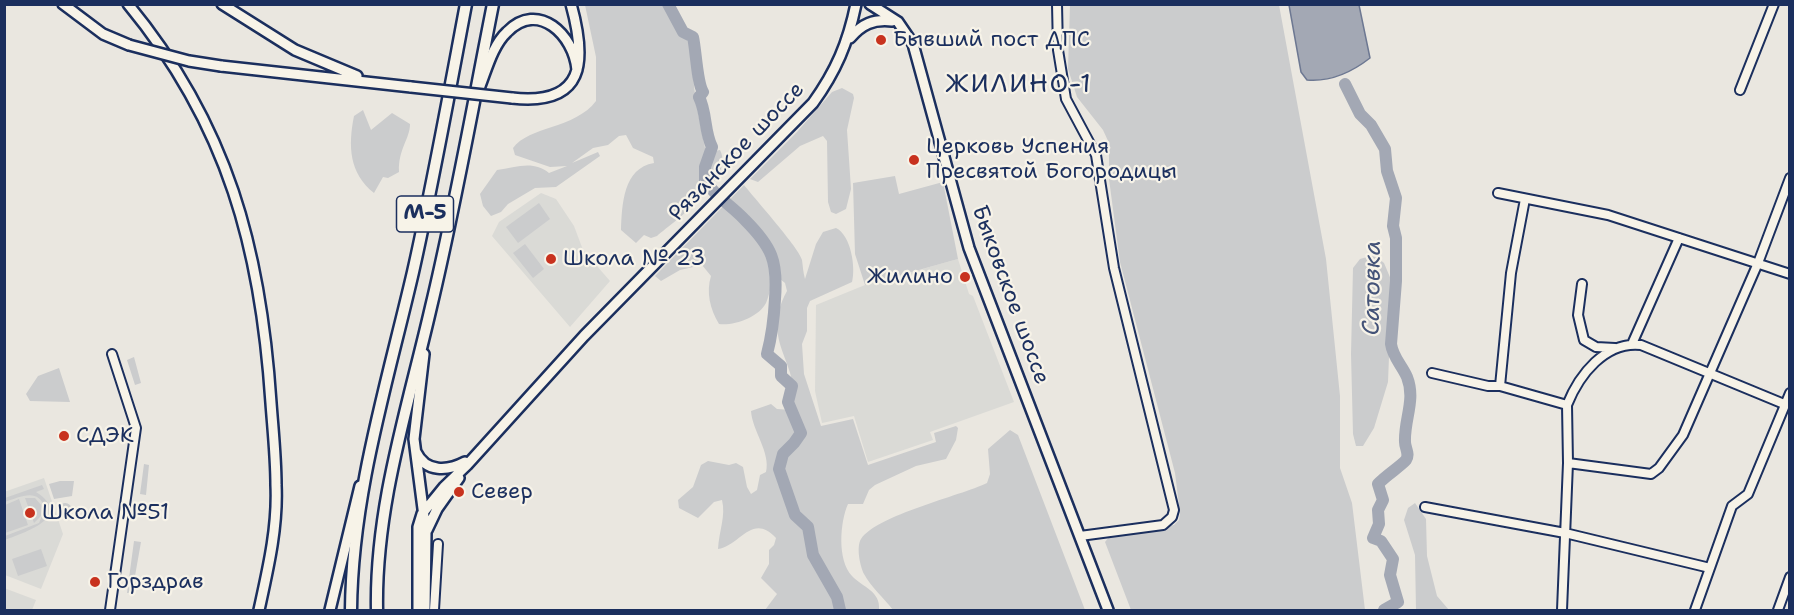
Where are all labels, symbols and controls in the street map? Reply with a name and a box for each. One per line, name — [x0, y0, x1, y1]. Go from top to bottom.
place label: Бывший пост ДПС — [893, 27, 1090, 53]
marker: Бывший пост ДПС — [874, 33, 888, 47]
district label: ЖИЛИНО-1 — [946, 69, 1092, 101]
street label: Рязанское шоссе — [664, 77, 810, 227]
place label: Церковь Успения Пресвятой Богородицы — [926, 134, 1177, 186]
marker: Церковь Успения Пресвятой Богородицы — [907, 153, 921, 167]
road number: М-5 — [396, 196, 454, 232]
street label: Быковское шоссе — [965, 202, 1055, 388]
water label: Сатовка — [1358, 240, 1388, 336]
place label: Школа № 23 — [563, 246, 706, 272]
marker: Школа № 23 — [544, 252, 558, 266]
place label: Жилино — [867, 264, 953, 290]
marker: Жилино — [958, 270, 972, 284]
place label: СДЭК — [76, 423, 134, 449]
marker: СДЭК — [57, 429, 71, 443]
place label: Север — [471, 479, 533, 505]
marker: Север — [452, 485, 466, 499]
place label: Школа №51 — [42, 500, 169, 526]
marker: Школа №51 — [23, 506, 37, 520]
place label: Горздрав — [107, 569, 203, 595]
marker: Горздрав — [88, 575, 102, 589]

